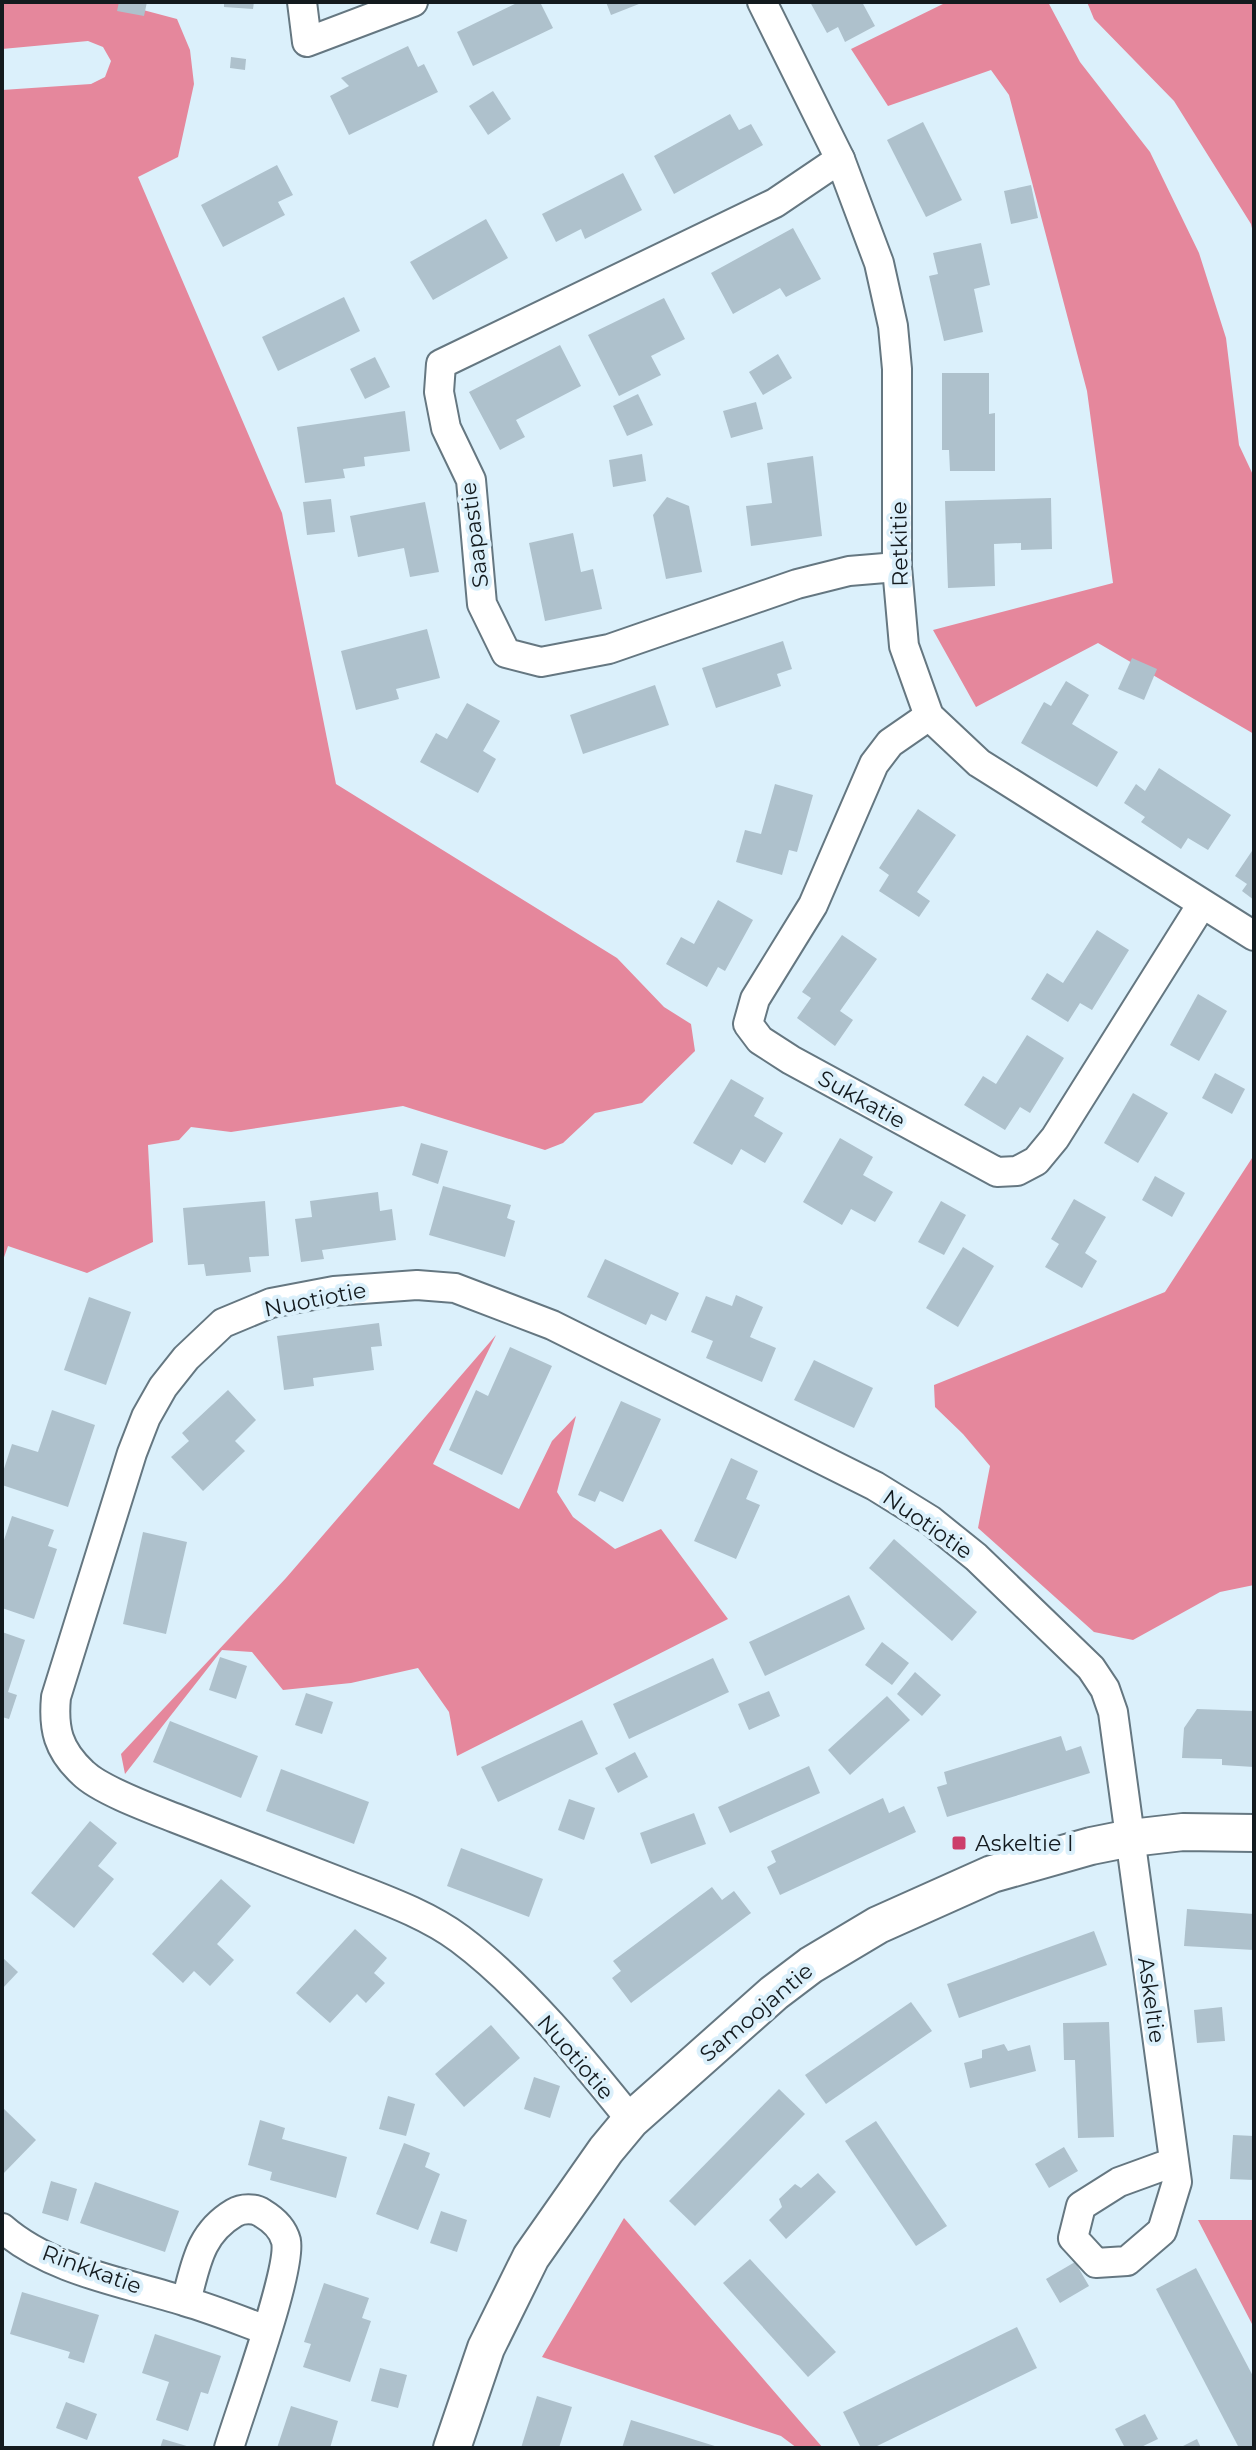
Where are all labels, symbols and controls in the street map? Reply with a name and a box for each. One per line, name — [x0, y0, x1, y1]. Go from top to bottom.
street label: Saapastie — [455, 481, 494, 589]
street label: Retkitie — [885, 501, 914, 587]
street label: Sukkatie — [813, 1064, 910, 1134]
street label: Nuotiotie — [262, 1276, 368, 1323]
street label: Nuotiotie — [878, 1484, 978, 1565]
place label: Askeltie I — [975, 1830, 1074, 1857]
marker: Askeltie I — [950, 1834, 968, 1852]
street label: Askeltie — [1132, 1955, 1171, 2045]
street label: Samoojantie — [694, 1957, 818, 2068]
street label: Nuotiotie — [532, 2010, 620, 2105]
street label: Rinkkatie — [38, 2239, 145, 2300]

